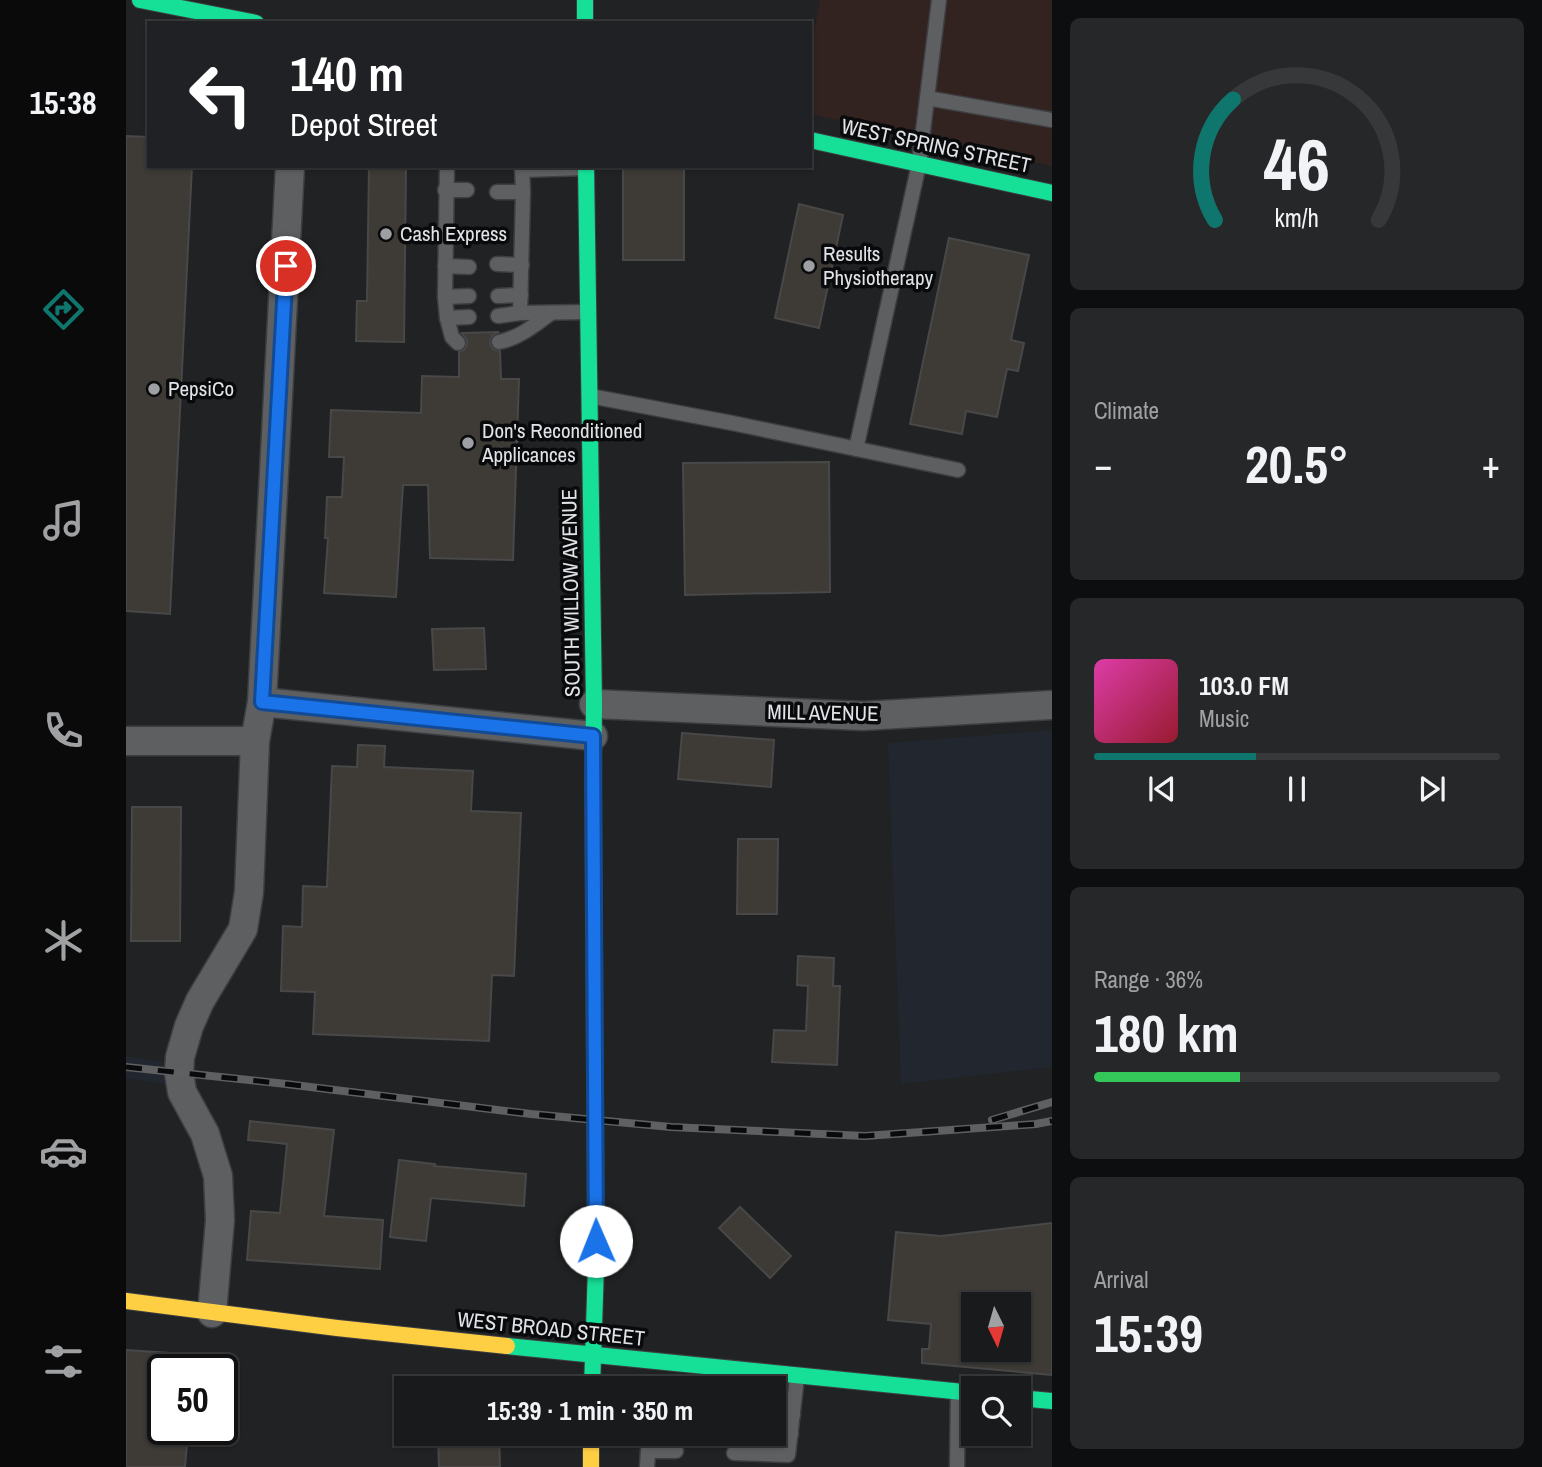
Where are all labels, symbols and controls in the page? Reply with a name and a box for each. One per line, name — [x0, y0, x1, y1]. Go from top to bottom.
text: 140 m — [290, 40, 404, 106]
icon: left — [175, 49, 266, 140]
text: 15:38 — [29, 81, 97, 124]
text: Depot Street — [290, 103, 437, 146]
street label: WEST SPRING STREET — [839, 111, 1034, 180]
text: 46 — [1264, 115, 1330, 213]
text: km/h — [1275, 201, 1319, 235]
place label: Cash Express — [400, 219, 507, 248]
marker: Cash Express — [378, 226, 394, 242]
pin — [256, 236, 316, 296]
place label: Results Physiotherapy — [823, 239, 933, 292]
icon: arrive — [267, 247, 305, 285]
marker: Results Physiotherapy — [801, 258, 817, 274]
icon: directions — [39, 285, 88, 334]
place label: PepsiCo — [168, 374, 234, 403]
marker: PepsiCo — [146, 381, 162, 397]
text: Climate — [1094, 395, 1159, 426]
place label: Don's Reconditioned Applicances — [481, 416, 642, 469]
text: 20.5° — [1245, 429, 1349, 499]
marker: Don's Reconditioned Applicances — [460, 435, 476, 451]
text: − — [1094, 439, 1112, 490]
text: + — [1482, 439, 1500, 490]
street label: SOUTH WILLOW AVENUE — [554, 489, 587, 697]
icon: music — [39, 496, 88, 545]
text: 103.0 FM — [1199, 668, 1289, 703]
street label: MILL AVENUE — [767, 697, 879, 728]
text: Music — [1199, 703, 1249, 734]
icon: phone — [39, 706, 88, 755]
icon: previous — [1143, 770, 1181, 808]
icon: pause — [1278, 770, 1316, 808]
icon: next — [1413, 770, 1451, 808]
icon: climate — [39, 916, 88, 965]
text: Range · 36% — [1094, 964, 1203, 995]
text: 180 km — [1094, 998, 1239, 1068]
icon: car — [39, 1127, 88, 1176]
position arrow — [559, 1204, 633, 1278]
text: Arrival — [1094, 1264, 1149, 1295]
north arrow — [961, 1292, 1031, 1362]
map controls — [961, 1292, 1031, 1446]
text: 15:39 — [1094, 1298, 1203, 1368]
street label: WEST BROAD STREET — [456, 1304, 647, 1353]
icon: filters — [39, 1337, 88, 1386]
speed limit sign: 50 — [147, 1354, 238, 1445]
button: search — [961, 1376, 1031, 1446]
text: 15:39 · 1 min · 350 m — [487, 1393, 693, 1428]

